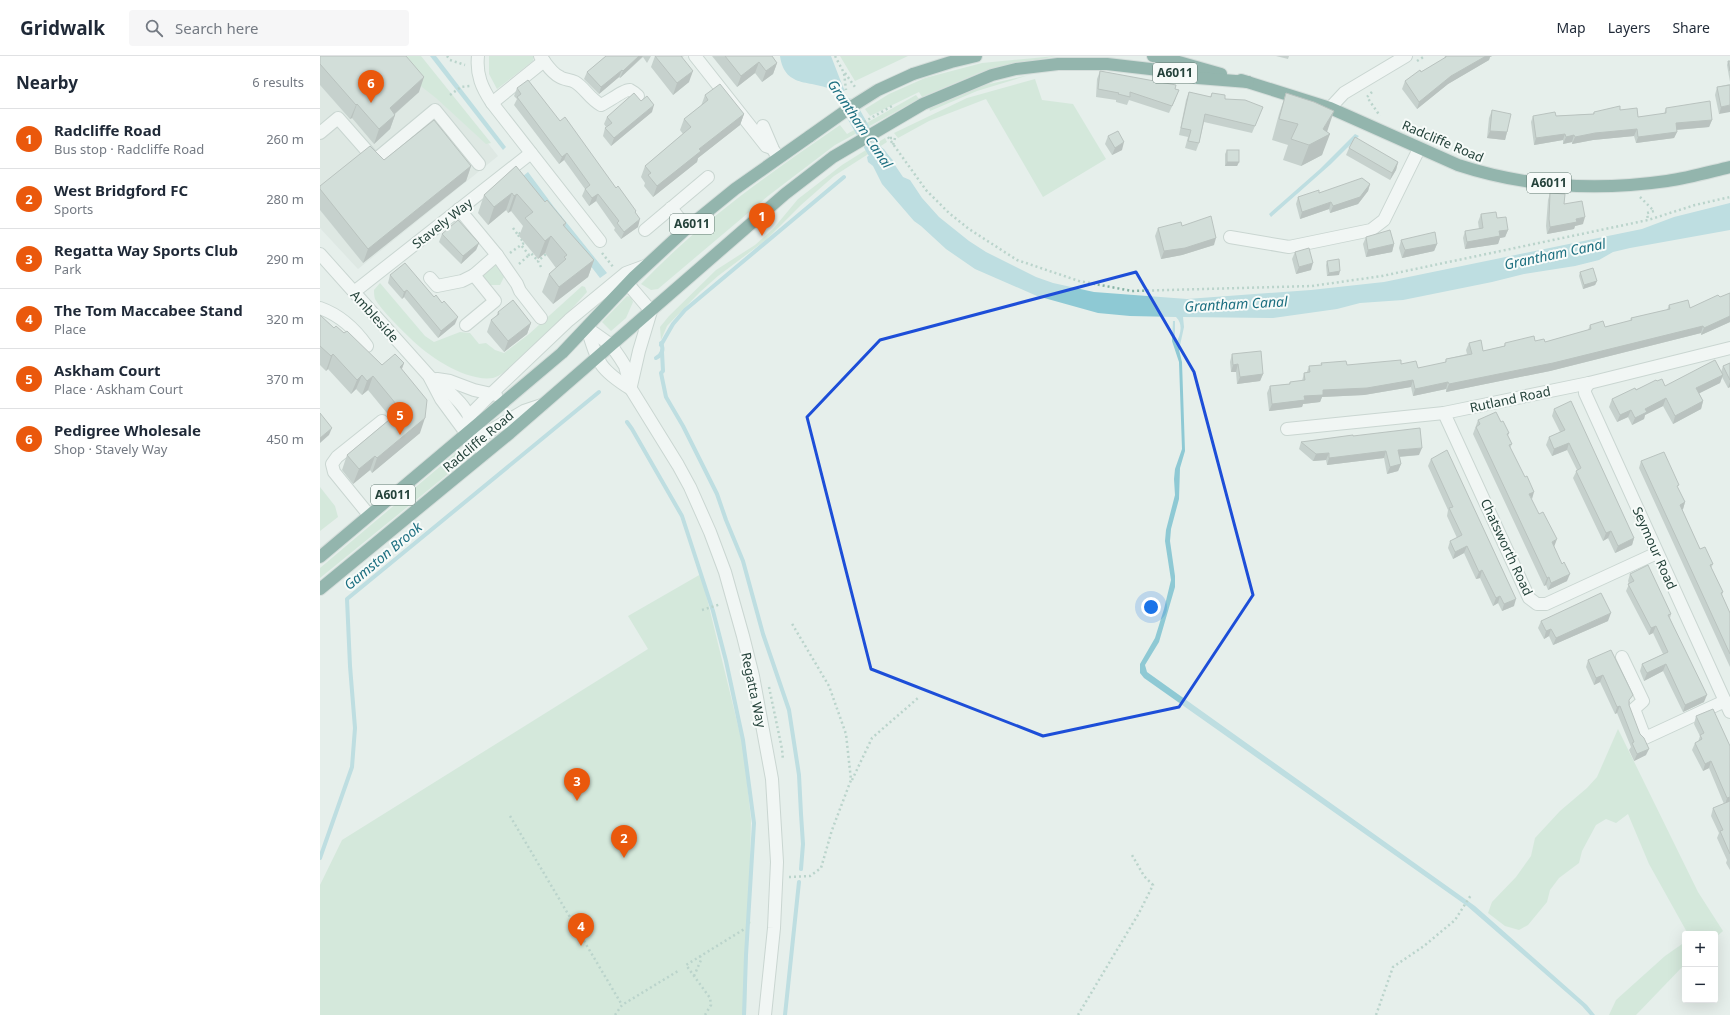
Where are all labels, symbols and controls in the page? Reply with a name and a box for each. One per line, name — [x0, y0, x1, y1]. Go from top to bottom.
search box — [129, 10, 409, 46]
text: Gridwalk — [20, 15, 105, 41]
icon: search — [143, 17, 165, 39]
text: Search here — [175, 18, 259, 38]
text: Map — [1557, 18, 1586, 37]
text: Layers — [1608, 18, 1650, 37]
text: Share — [1672, 18, 1710, 37]
road number: A6011 — [1153, 63, 1197, 83]
pin: 6 — [358, 70, 384, 103]
text: Nearby — [16, 71, 78, 94]
text: 6 results — [252, 73, 304, 91]
water label: Grantham Canal — [824, 76, 897, 172]
street label: Radcliffe Road — [1399, 116, 1487, 166]
text: Radcliffe Road — [54, 120, 161, 140]
text: 1 — [25, 130, 33, 148]
text: 260 m — [266, 130, 304, 148]
text: Bus stop · Radcliffe Road — [54, 140, 204, 158]
road number: A6011 — [1527, 173, 1571, 193]
text: West Bridgford FC — [54, 180, 188, 200]
text: 2 — [25, 190, 33, 208]
text: 280 m — [266, 190, 304, 208]
street label: Stavely Way — [408, 193, 476, 252]
text: Sports — [54, 200, 93, 218]
pin: 1 — [749, 203, 775, 236]
road number: A6011 — [670, 214, 714, 234]
water label: Grantham Canal — [1502, 233, 1608, 274]
text: Regatta Way Sports Club — [54, 240, 238, 260]
text: 3 — [25, 250, 33, 268]
text: 290 m — [266, 250, 304, 268]
text: Park — [54, 260, 81, 278]
street label: Ambleside — [347, 286, 403, 346]
water label: Grantham Canal — [1184, 291, 1288, 316]
text: The Tom Maccabee Stand — [54, 300, 243, 320]
text: 4 — [25, 310, 33, 328]
text: 320 m — [266, 310, 304, 328]
text: Place — [54, 320, 86, 338]
text: Askham Court — [54, 360, 160, 380]
text: 5 — [25, 370, 33, 388]
text: 370 m — [266, 370, 304, 388]
text: Place · Askham Court — [54, 380, 183, 398]
street label: Rutland Road — [1468, 382, 1552, 416]
pin: 5 — [387, 402, 413, 435]
street label: Radcliffe Road — [439, 406, 517, 476]
text: Pedigree Wholesale — [54, 420, 201, 440]
text: 6 — [25, 430, 33, 448]
text: 450 m — [266, 430, 304, 448]
text: Shop · Stavely Way — [54, 440, 167, 458]
road number: A6011 — [371, 485, 415, 505]
street label: Chatsworth Road — [1477, 495, 1537, 599]
street label: Seymour Road — [1629, 504, 1681, 592]
water label: Gamston Brook — [340, 517, 427, 594]
your location — [1141, 597, 1161, 617]
street label: Regatta Way — [737, 651, 771, 730]
pin: 3 — [564, 768, 590, 801]
pin: 2 — [611, 825, 637, 858]
pin: 4 — [568, 913, 594, 946]
map controls — [1682, 931, 1718, 1003]
button: + — [1682, 931, 1718, 967]
button: − — [1682, 967, 1718, 1003]

